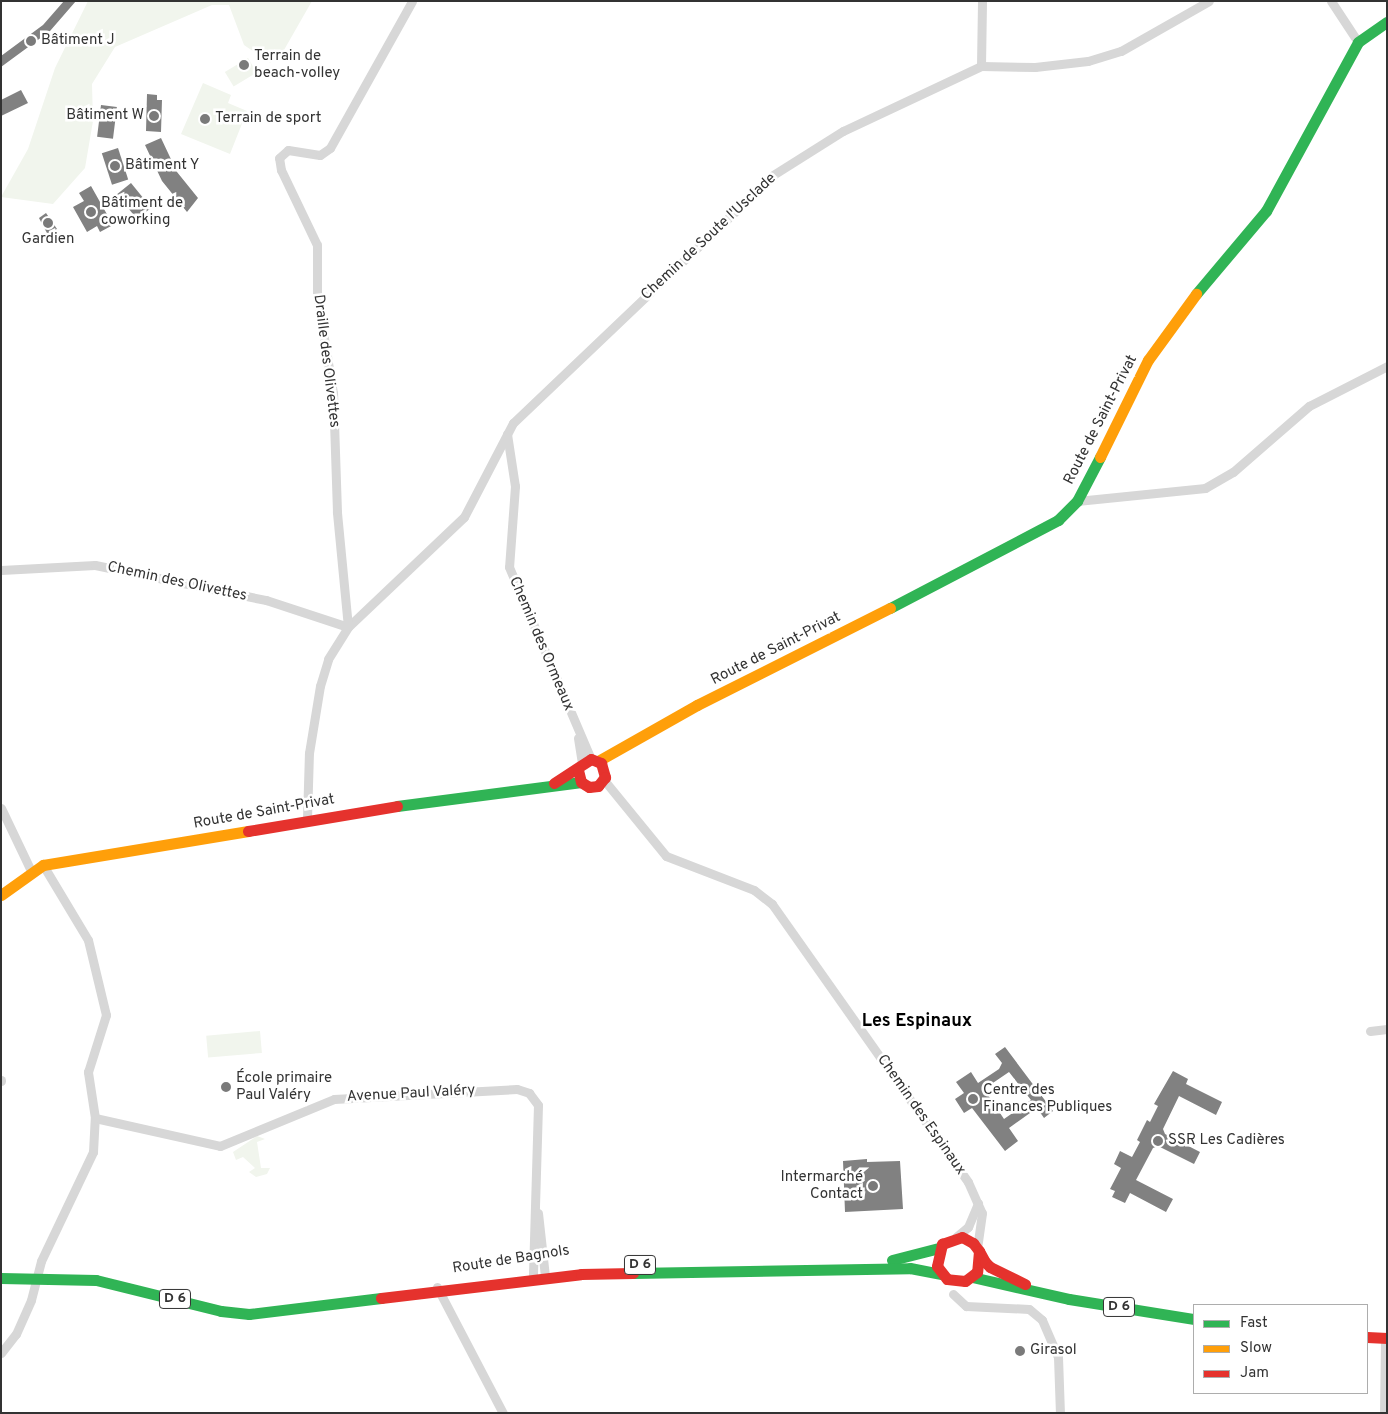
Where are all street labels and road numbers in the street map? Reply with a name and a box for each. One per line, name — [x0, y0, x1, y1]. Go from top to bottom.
street label: Chemin de Soute l'Usclade — [638, 170, 780, 304]
street label: Draille des Olivettes — [309, 293, 343, 429]
street label: Route de Saint-Privat — [1061, 352, 1141, 488]
street label: Chemin des Olivettes — [106, 558, 248, 606]
street label: Chemin des Ormeaux — [505, 574, 577, 714]
street label: Route de Saint-Privat — [708, 609, 844, 689]
street label: Route de Saint-Privat — [192, 791, 336, 833]
street label: Chemin des Espinaux — [873, 1051, 969, 1179]
street label: Avenue Paul Valéry — [346, 1082, 476, 1106]
street label: Route de Bagnols — [451, 1242, 571, 1278]
road number: D 6 — [624, 1254, 656, 1276]
road number: D 6 — [159, 1288, 191, 1310]
road number: D 6 — [1103, 1295, 1135, 1318]

